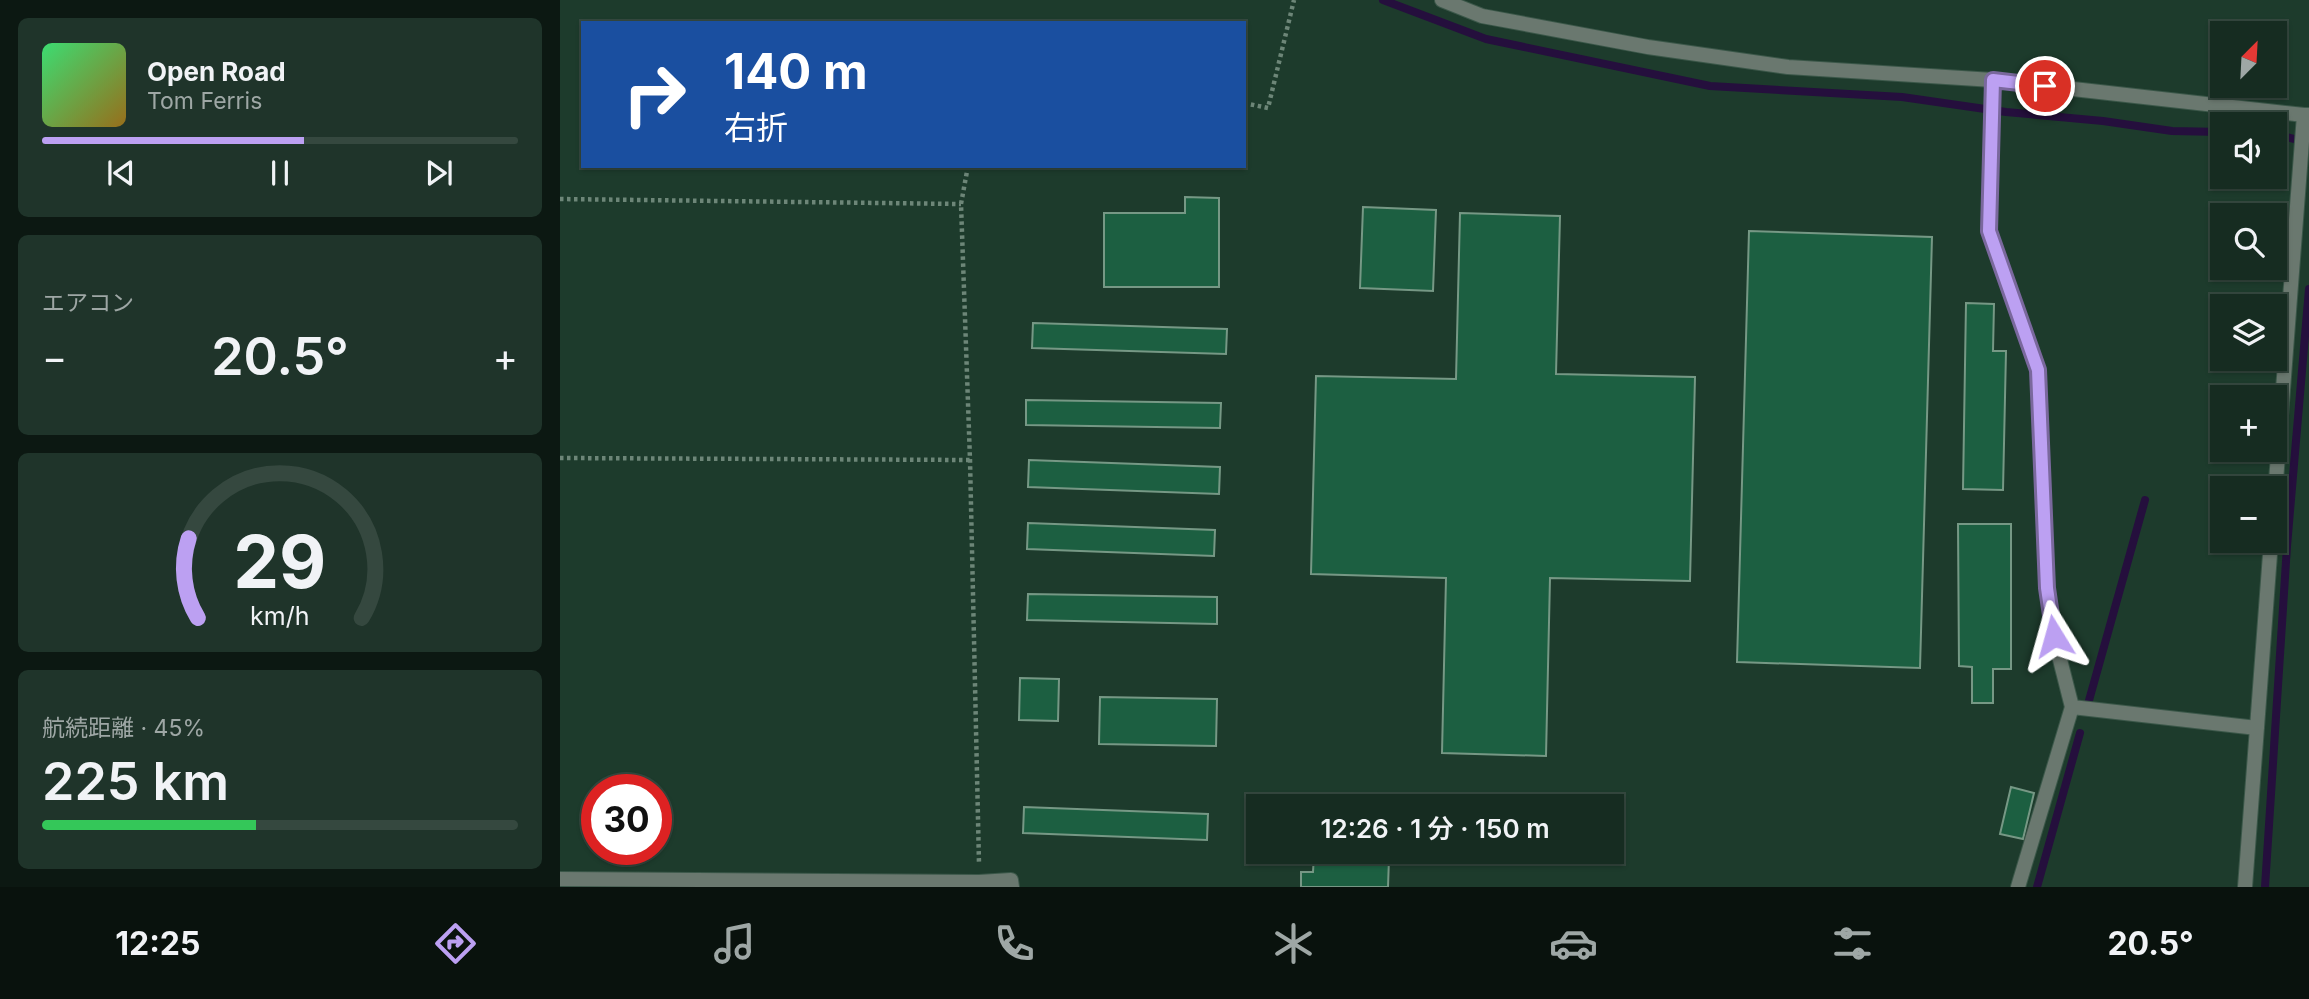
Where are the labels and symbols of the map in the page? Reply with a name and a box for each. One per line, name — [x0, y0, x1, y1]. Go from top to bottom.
north arrow — [2210, 21, 2287, 98]
pin — [2015, 56, 2075, 116]
position arrow — [2017, 599, 2091, 673]
speed limit sign: 30 — [581, 774, 672, 865]

